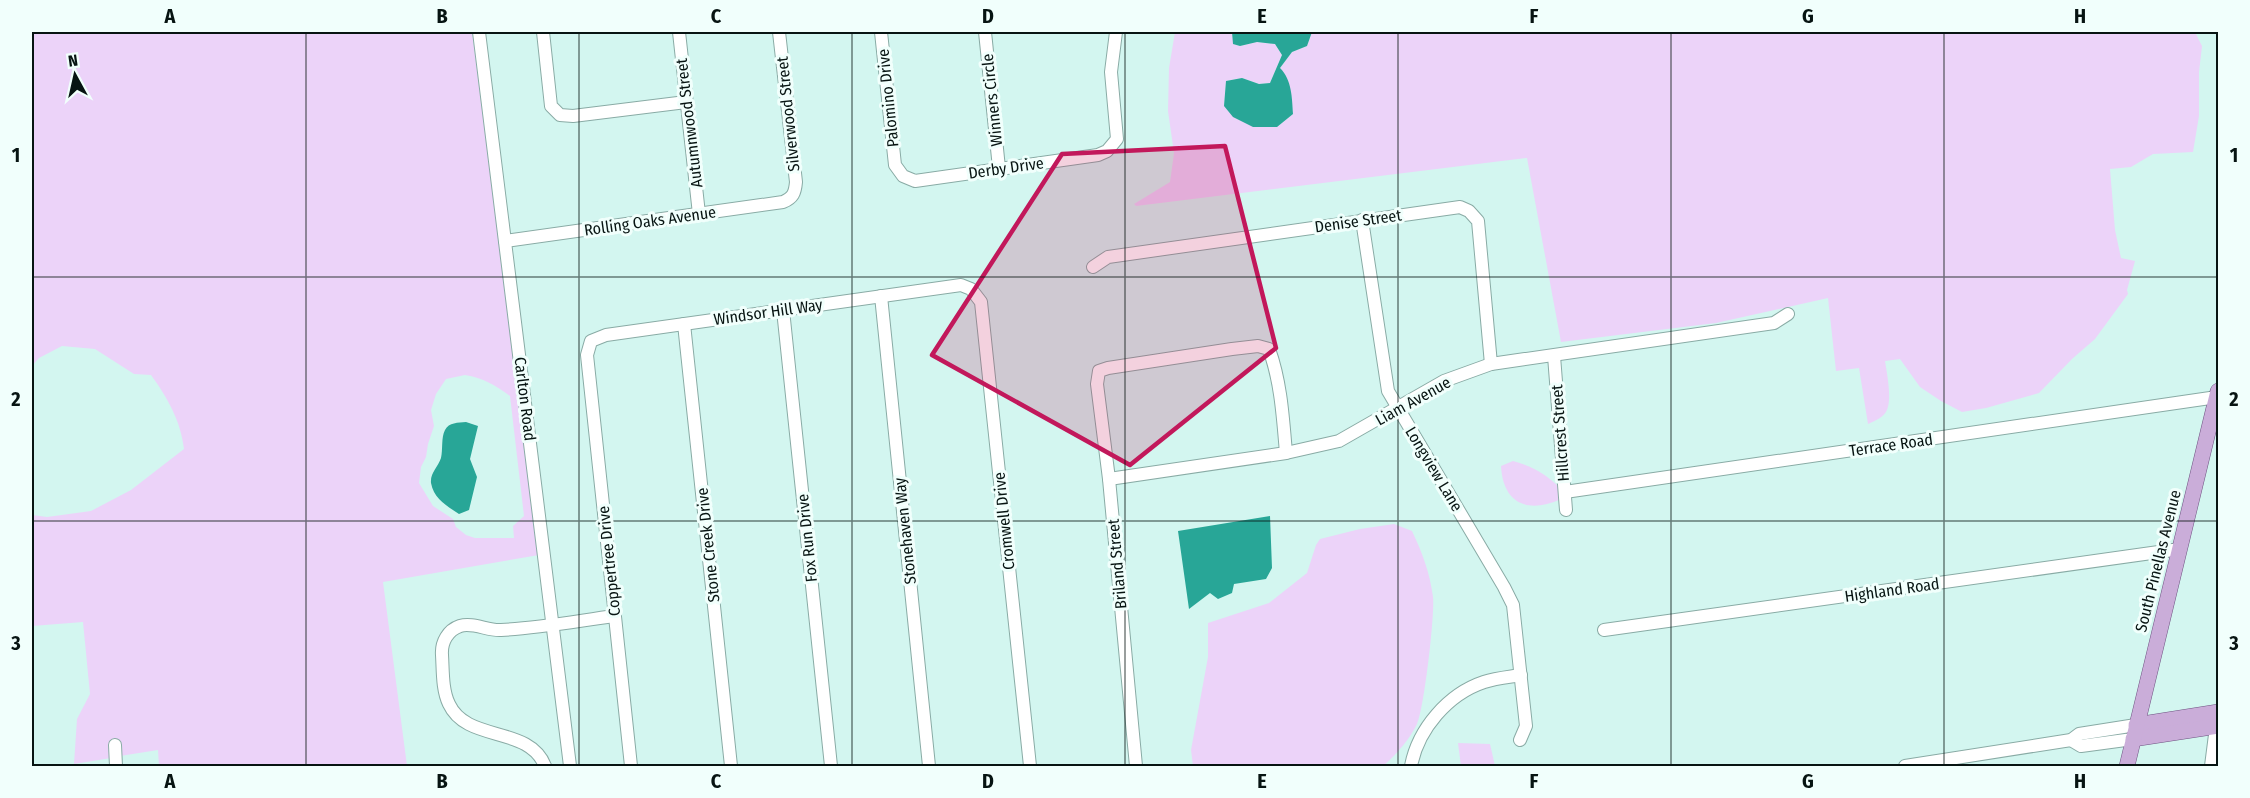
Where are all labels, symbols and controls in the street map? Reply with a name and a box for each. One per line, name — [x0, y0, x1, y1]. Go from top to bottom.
text: A — [164, 4, 177, 28]
text: B — [436, 4, 448, 28]
text: C — [711, 4, 722, 28]
text: D — [982, 4, 994, 28]
text: E — [1257, 4, 1267, 28]
text: F — [1530, 4, 1539, 28]
text: G — [1802, 4, 1814, 28]
text: H — [2074, 4, 2086, 28]
north arrow — [45, 45, 105, 105]
street label: Palomino Drive — [873, 48, 903, 148]
text: N — [67, 51, 79, 71]
street label: Winners Circle — [978, 53, 1006, 147]
street label: Silverwood Street — [772, 55, 803, 172]
street label: Autumnwood Street — [672, 57, 706, 189]
text: 1 — [12, 143, 20, 167]
text: 1 — [2230, 143, 2238, 167]
street label: Derby Drive — [967, 153, 1045, 183]
street label: Rolling Oaks Avenue — [583, 202, 717, 240]
street label: Denise Street — [1313, 205, 1403, 236]
street label: Windsor Hill Way — [712, 295, 825, 329]
street label: Carlton Road — [510, 356, 540, 442]
street label: Liam Avenue — [1372, 373, 1454, 429]
street label: Hillcrest Street — [1547, 383, 1573, 482]
text: 2 — [10, 387, 21, 411]
text: 2 — [2228, 387, 2239, 411]
street label: Longview Lane — [1401, 423, 1467, 515]
street label: Terrace Road — [1848, 430, 1934, 460]
street label: Cromwell Drive — [989, 471, 1019, 571]
street label: Stonehaven Way — [890, 476, 920, 585]
street label: Stone Creek Drive — [693, 487, 723, 603]
street label: South Pinellas Avenue — [2131, 488, 2185, 634]
street label: Fox Run Drive — [793, 493, 821, 583]
street label: Coppertree Drive — [594, 505, 624, 617]
street label: Briland Street — [1104, 517, 1130, 610]
street label: Highland Road — [1843, 574, 1941, 606]
text: 3 — [10, 631, 21, 655]
text: 3 — [2228, 631, 2239, 655]
text: A — [164, 769, 177, 793]
text: B — [436, 769, 448, 793]
text: C — [711, 769, 722, 793]
text: D — [982, 769, 994, 793]
text: E — [1257, 769, 1267, 793]
text: F — [1530, 769, 1539, 793]
text: G — [1802, 769, 1814, 793]
text: H — [2074, 769, 2086, 793]

